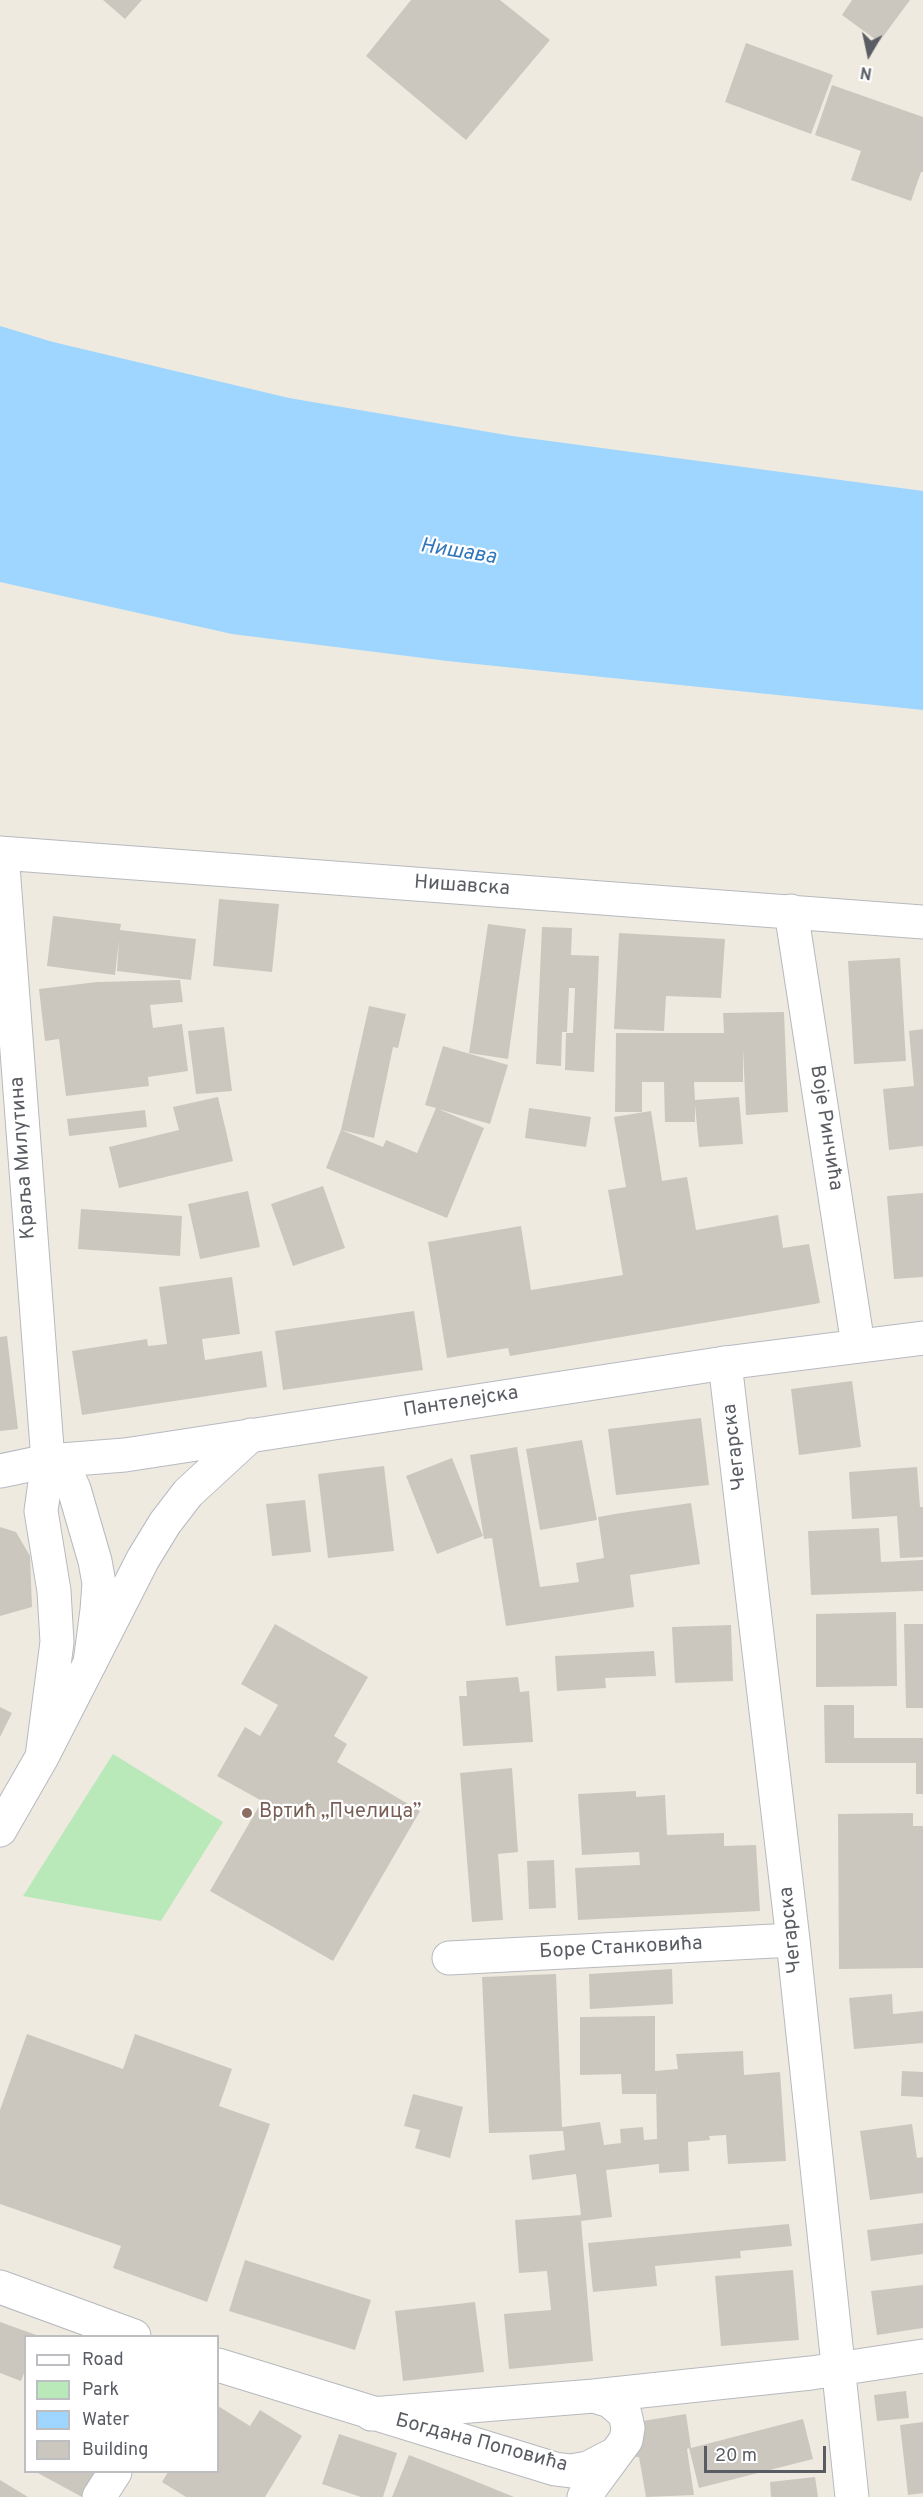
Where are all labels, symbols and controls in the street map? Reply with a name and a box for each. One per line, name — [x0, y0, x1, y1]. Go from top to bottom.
north arrow — [839, 24, 899, 84]
text: N — [859, 61, 873, 83]
water label: Нишава — [418, 535, 498, 571]
street label: Нишавска — [413, 872, 511, 902]
street label: Воје Ринчића — [803, 1064, 847, 1192]
street label: Краља Милутина — [6, 1076, 42, 1240]
street label: Пантелејска — [402, 1382, 520, 1424]
street label: Чегарска — [719, 1402, 753, 1492]
place label: Вртић „Пчелица” — [259, 1801, 421, 1825]
marker: Вртић „Пчелица” — [240, 1806, 254, 1820]
street label: Чегарска — [776, 1885, 808, 1975]
street label: Боре Станковића — [539, 1933, 703, 1965]
legend — [24, 2335, 219, 2473]
text: Road — [82, 2349, 124, 2372]
text: Park — [82, 2379, 119, 2402]
text: Water — [82, 2409, 129, 2432]
street label: Богдана Поповића — [392, 2409, 570, 2479]
scale bar — [707, 2434, 828, 2472]
text: Building — [82, 2439, 148, 2462]
text: 20 m — [715, 2445, 757, 2468]

